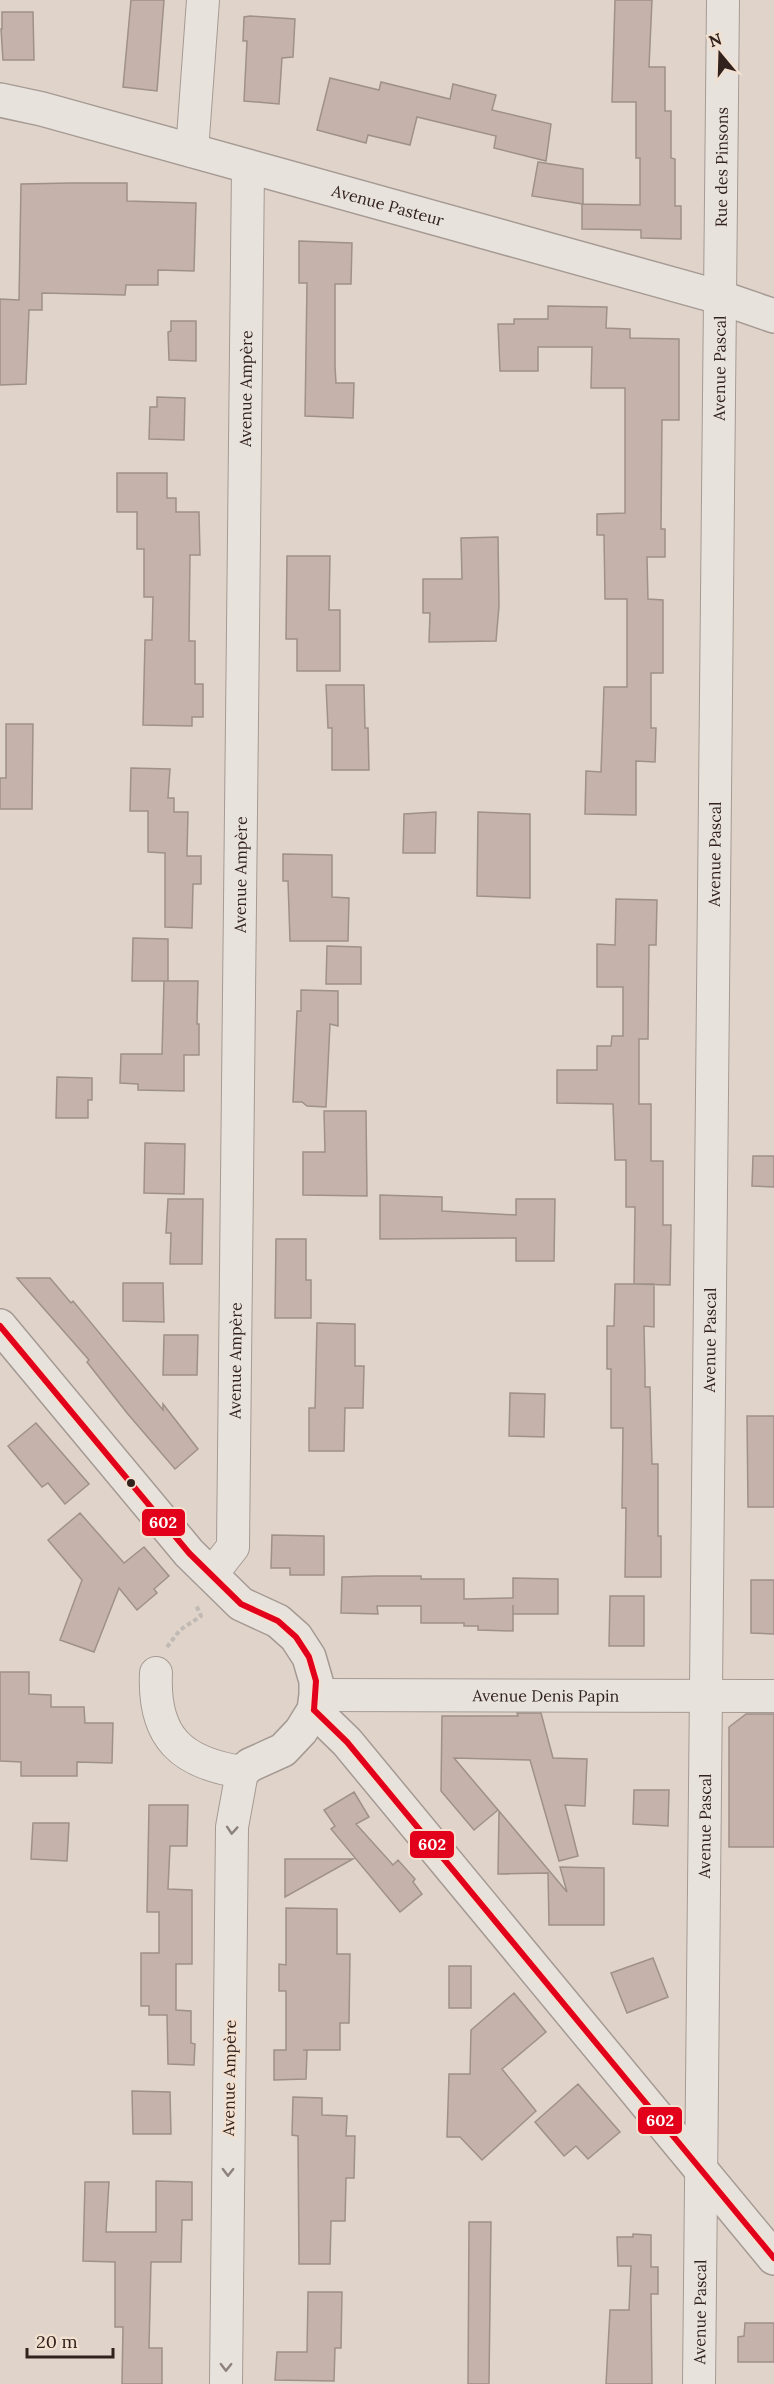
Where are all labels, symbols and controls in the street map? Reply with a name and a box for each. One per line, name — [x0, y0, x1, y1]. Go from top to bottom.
north arrow — [690, 24, 750, 84]
text: N — [706, 28, 724, 51]
street label: Rue des Pinsons — [711, 107, 732, 227]
street label: Avenue Pasteur — [329, 180, 446, 230]
street label: Avenue Pascal — [709, 316, 730, 422]
street label: Avenue Ampère — [235, 330, 256, 448]
street label: Avenue Pascal — [704, 801, 725, 908]
street label: Avenue Ampère — [230, 816, 251, 934]
street label: Avenue Pascal — [699, 1287, 720, 1394]
street label: Avenue Ampère — [224, 1302, 246, 1420]
unlabelled marker — [125, 1477, 137, 1489]
line badge: 602 — [141, 1508, 186, 1537]
text: 602 — [149, 1512, 177, 1532]
street label: Avenue Denis Papin — [472, 1685, 620, 1706]
street label: Avenue Pascal — [694, 1773, 715, 1880]
one-way arrow — [226, 1825, 239, 1834]
line badge: 602 — [409, 1830, 455, 1859]
text: 602 — [418, 1834, 446, 1854]
street label: Avenue Ampère — [218, 2019, 240, 2137]
line badge: 602 — [637, 2106, 683, 2135]
text: 602 — [646, 2110, 674, 2130]
one-way arrow — [222, 2167, 234, 2176]
street label: Avenue Pascal — [689, 2259, 710, 2366]
scale bar — [27, 2321, 112, 2359]
text: 20 m — [36, 2330, 78, 2353]
one-way arrow — [220, 2362, 232, 2371]

